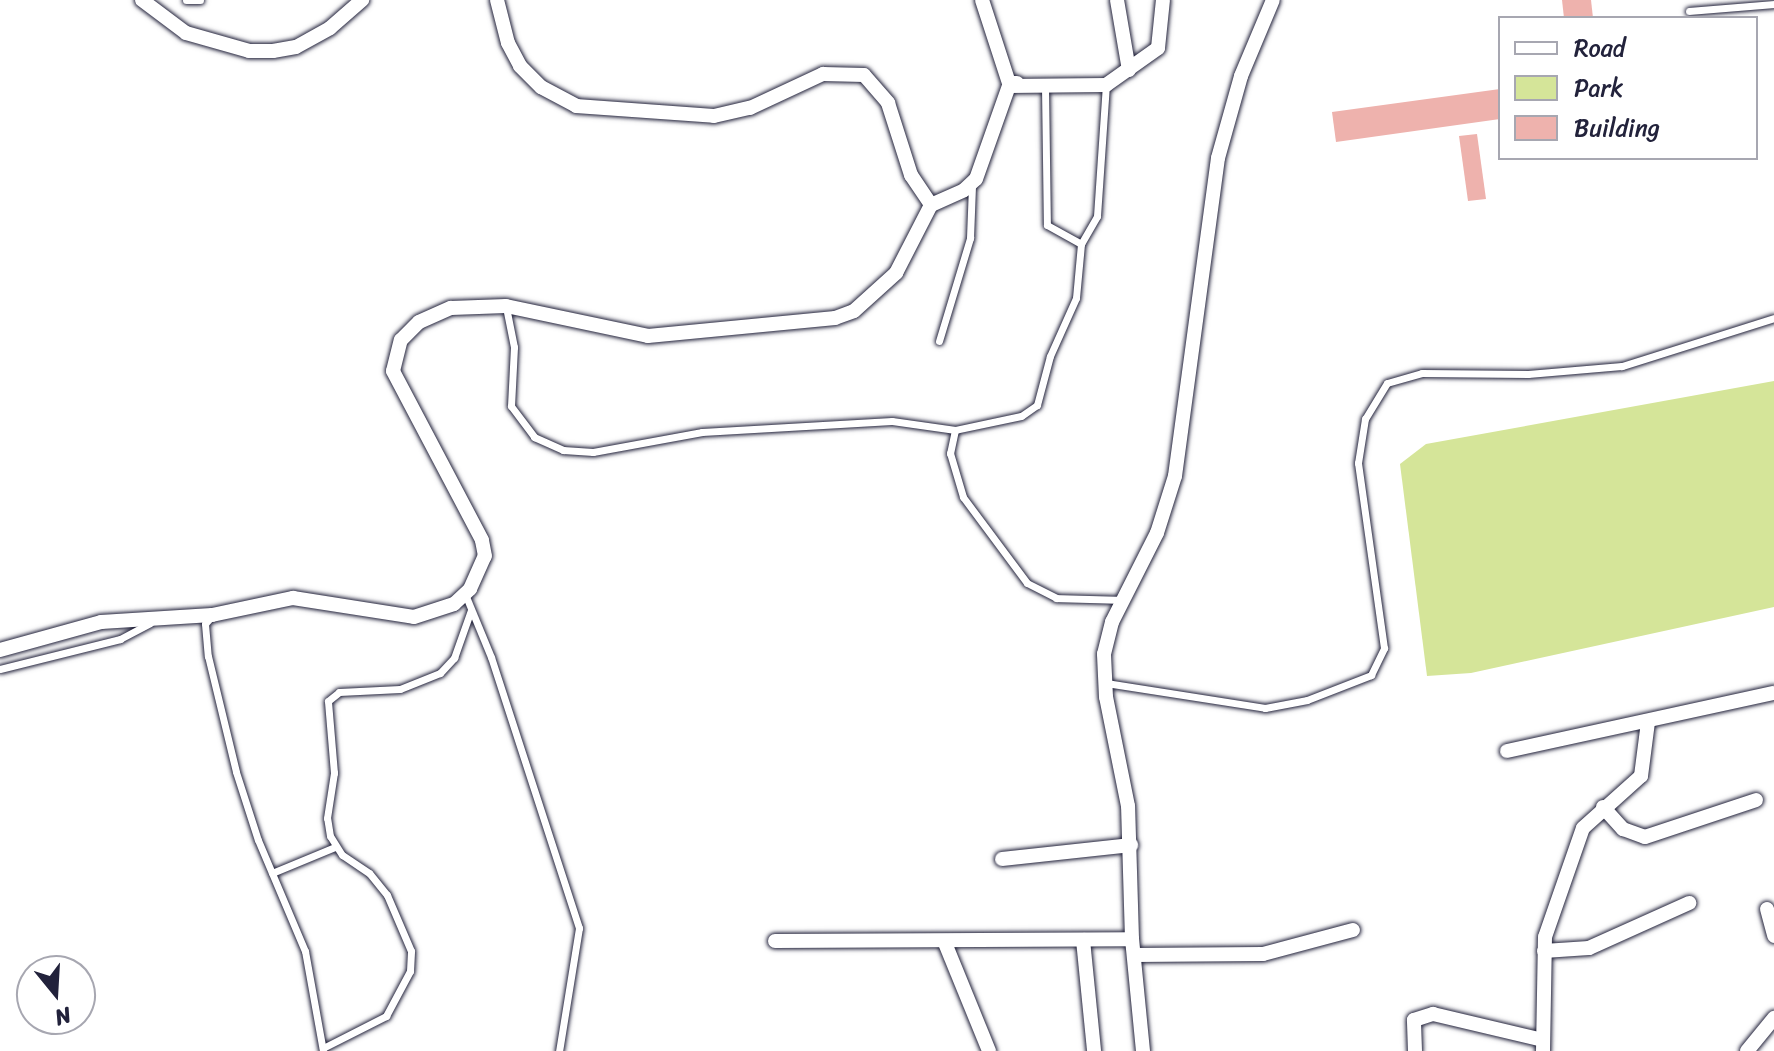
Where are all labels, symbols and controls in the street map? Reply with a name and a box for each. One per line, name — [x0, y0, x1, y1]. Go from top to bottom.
legend — [1498, 16, 1758, 160]
text: Road — [1574, 27, 1625, 69]
text: Park — [1574, 67, 1623, 109]
text: Building — [1574, 107, 1660, 149]
north arrow — [16, 955, 96, 1035]
text: N — [50, 995, 76, 1037]

